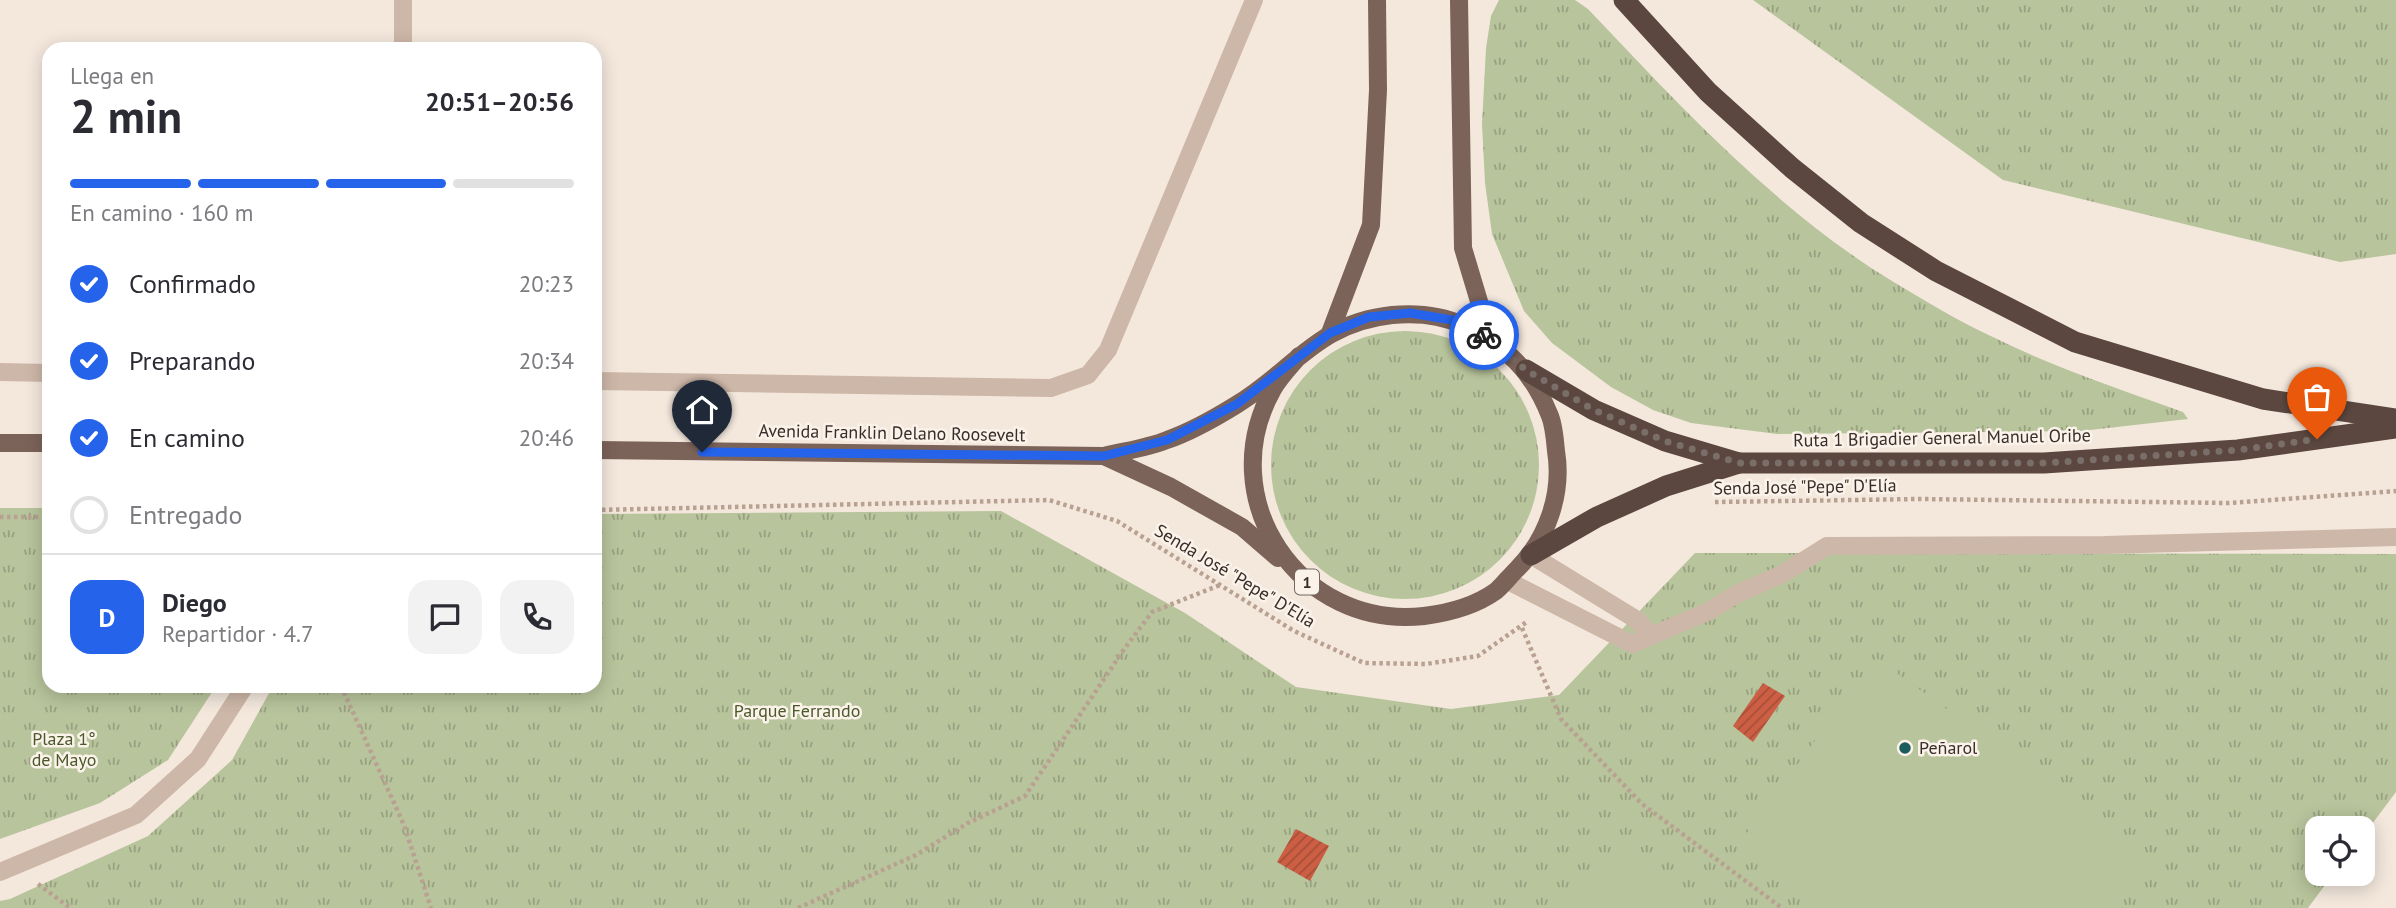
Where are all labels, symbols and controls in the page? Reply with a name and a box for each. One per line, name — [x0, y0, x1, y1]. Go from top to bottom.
text: Llega en — [70, 61, 154, 90]
text: 20:51–20:56 — [425, 85, 574, 118]
text: 2 min — [70, 86, 182, 146]
text: En camino · 160 m — [70, 198, 253, 227]
icon: check — [70, 265, 108, 303]
text: Confirmado — [129, 267, 256, 300]
text: 20:23 — [519, 269, 574, 298]
courier — [1449, 300, 1519, 370]
icon: bike — [1465, 316, 1503, 354]
icon: check — [70, 342, 108, 380]
text: Preparando — [129, 344, 256, 377]
text: 20:34 — [519, 346, 574, 375]
pin — [2287, 367, 2347, 439]
icon: bag — [2298, 378, 2336, 416]
pin — [672, 380, 732, 452]
icon: home — [683, 391, 721, 429]
icon: check — [70, 419, 108, 457]
street label: Avenida Franklin Delano Roosevelt — [758, 419, 1026, 446]
text: En camino — [129, 421, 245, 454]
text: 20:46 — [519, 423, 574, 452]
street label: Ruta 1 Brigadier General Manuel Oribe — [1793, 423, 2091, 452]
street label: Senda José "Pepe" D'Elía — [1713, 473, 1897, 500]
text: Entregado — [129, 498, 243, 531]
street label: Senda José "Pepe" D'Elía — [1151, 518, 1320, 633]
road number: 1 — [1295, 569, 1319, 594]
button: chat — [408, 580, 482, 654]
button: phone — [500, 580, 574, 654]
text: Diego — [162, 586, 227, 619]
text: D — [99, 601, 115, 634]
text: Repartidor · 4.7 — [162, 619, 314, 648]
park label: Parque Ferrando — [734, 699, 860, 722]
park label: Plaza 1° de Mayo — [32, 727, 96, 771]
place label: Peñarol — [1919, 736, 1978, 759]
marker: Peñarol — [1897, 740, 1913, 756]
map controls — [2305, 816, 2375, 886]
button: locate — [2305, 816, 2375, 886]

